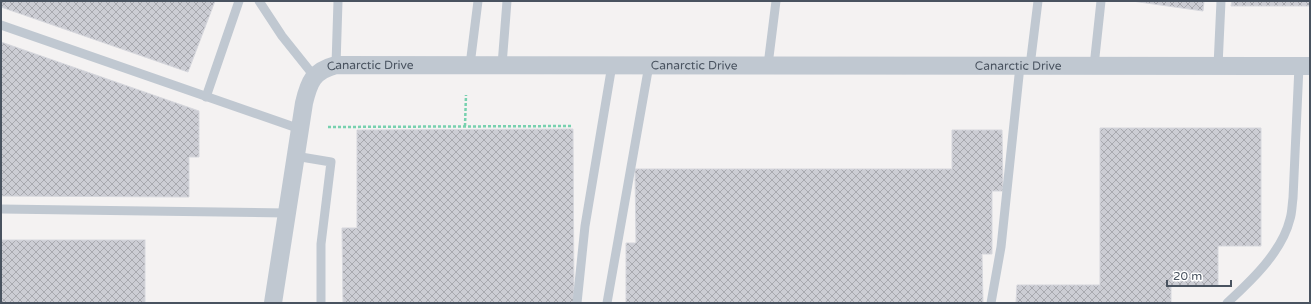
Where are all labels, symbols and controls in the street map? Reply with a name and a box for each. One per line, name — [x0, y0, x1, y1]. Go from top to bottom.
street label: Canarctic Drive — [325, 58, 414, 74]
street label: Canarctic Drive — [651, 58, 738, 72]
street label: Canarctic Drive — [975, 59, 1062, 73]
scale bar — [1167, 262, 1231, 288]
text: 20 m — [1173, 269, 1202, 283]

